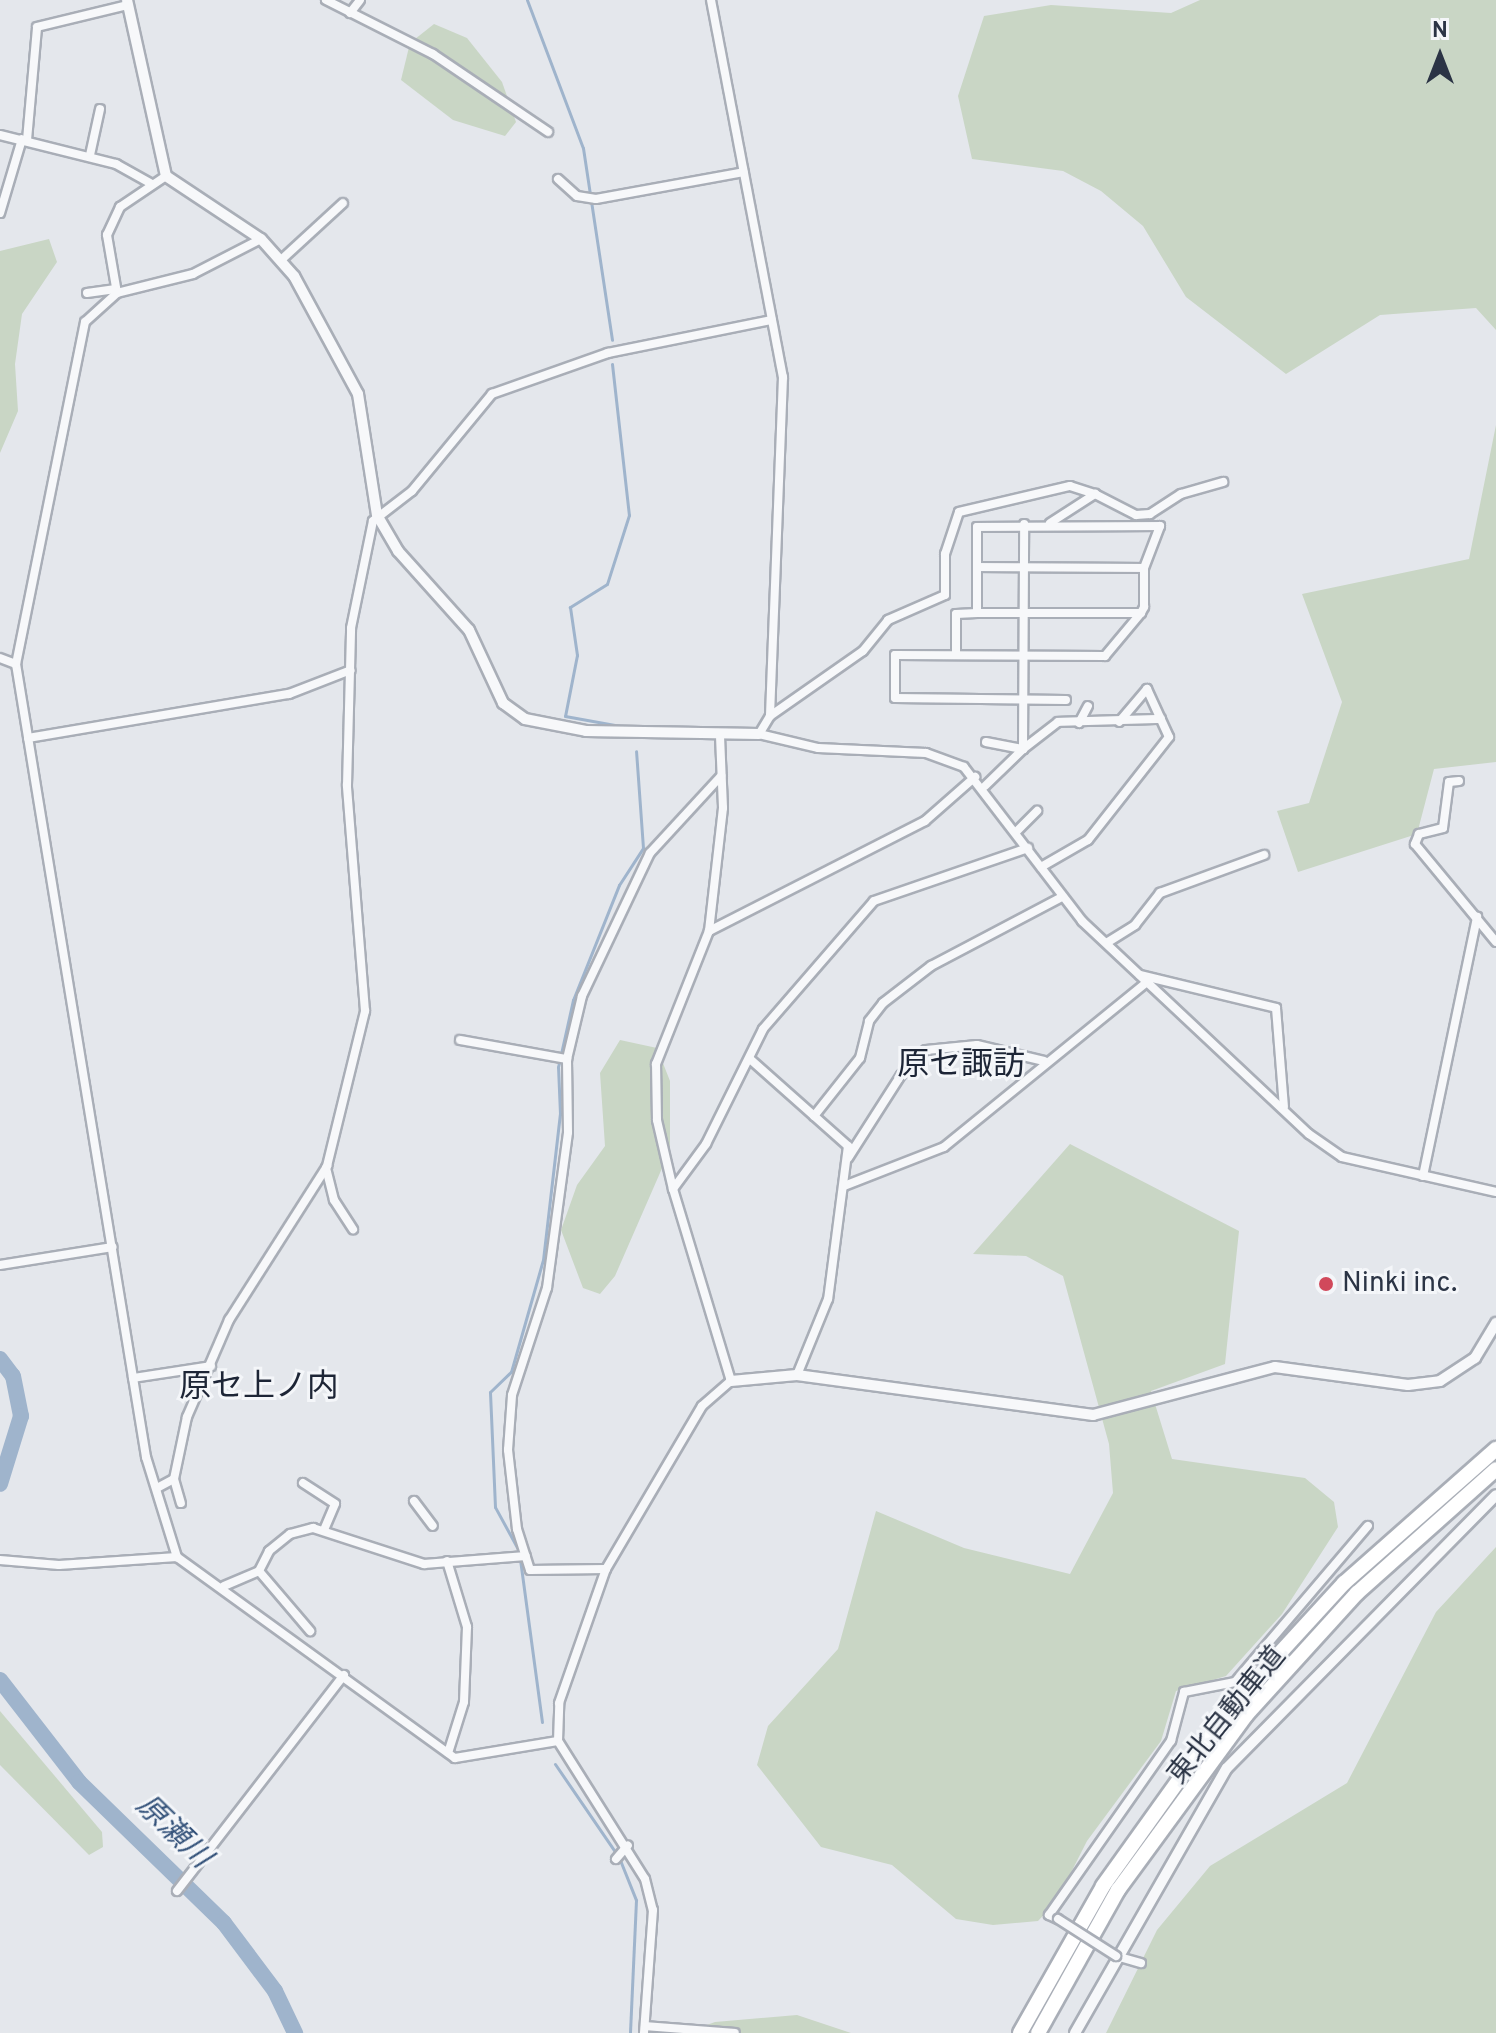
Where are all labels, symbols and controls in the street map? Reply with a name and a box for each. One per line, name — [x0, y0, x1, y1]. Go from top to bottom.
north arrow — [1400, 16, 1480, 96]
text: N — [1432, 18, 1448, 45]
district label: 原セ諏訪 — [897, 1047, 1025, 1085]
place label: Ninki inc. — [1342, 1267, 1457, 1301]
marker: Ninki inc. — [1317, 1275, 1335, 1293]
district label: 原セ上ノ内 — [179, 1369, 339, 1407]
street label: 東北自動車道 — [1162, 1640, 1294, 1792]
water label: 原瀬川 — [127, 1789, 217, 1877]

